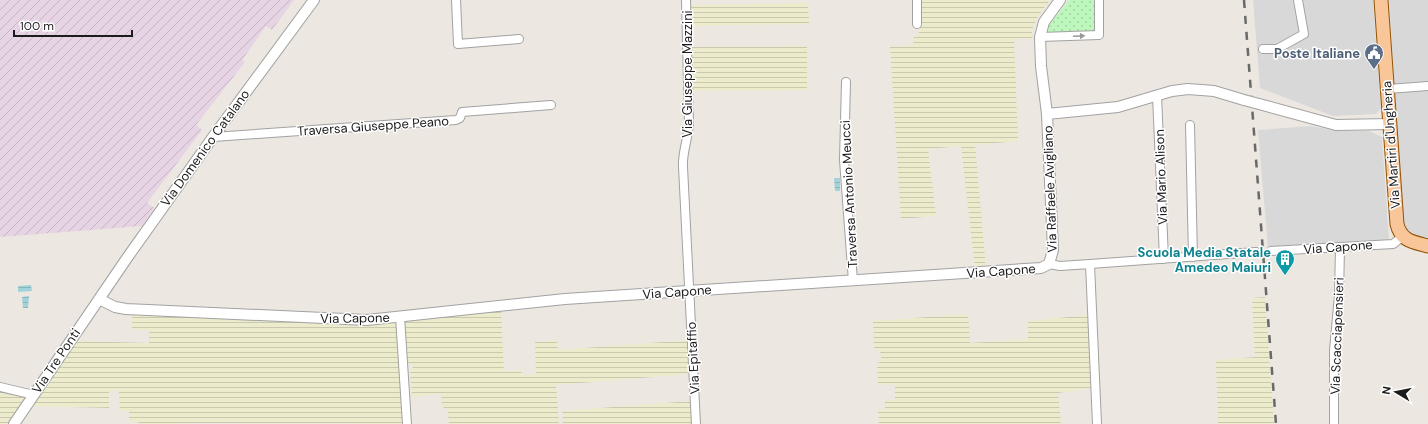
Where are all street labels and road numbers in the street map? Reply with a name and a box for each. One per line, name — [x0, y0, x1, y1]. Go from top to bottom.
street label: Via Giuseppe Mazzini — [679, 10, 696, 138]
street label: Via Martiri d'Ungheria — [1378, 81, 1404, 209]
street label: Via Domenico Catalano — [157, 86, 253, 210]
street label: Traversa Giuseppe Peano — [296, 112, 450, 140]
street label: Traversa Antonio Meucci — [837, 120, 861, 268]
street label: Via Raffaele Avigliano — [1039, 125, 1061, 253]
street label: Via Mario Alison — [1151, 129, 1171, 225]
street label: Via Capone — [1303, 236, 1373, 258]
street label: Via Capone — [966, 260, 1036, 282]
street label: Via Scacciapensieri — [1326, 277, 1348, 395]
street label: Via Capone — [642, 281, 712, 303]
street label: Via Capone — [320, 309, 390, 327]
street label: Via Epitaffio — [683, 321, 703, 395]
street label: Via Tre Ponti — [28, 325, 84, 397]

